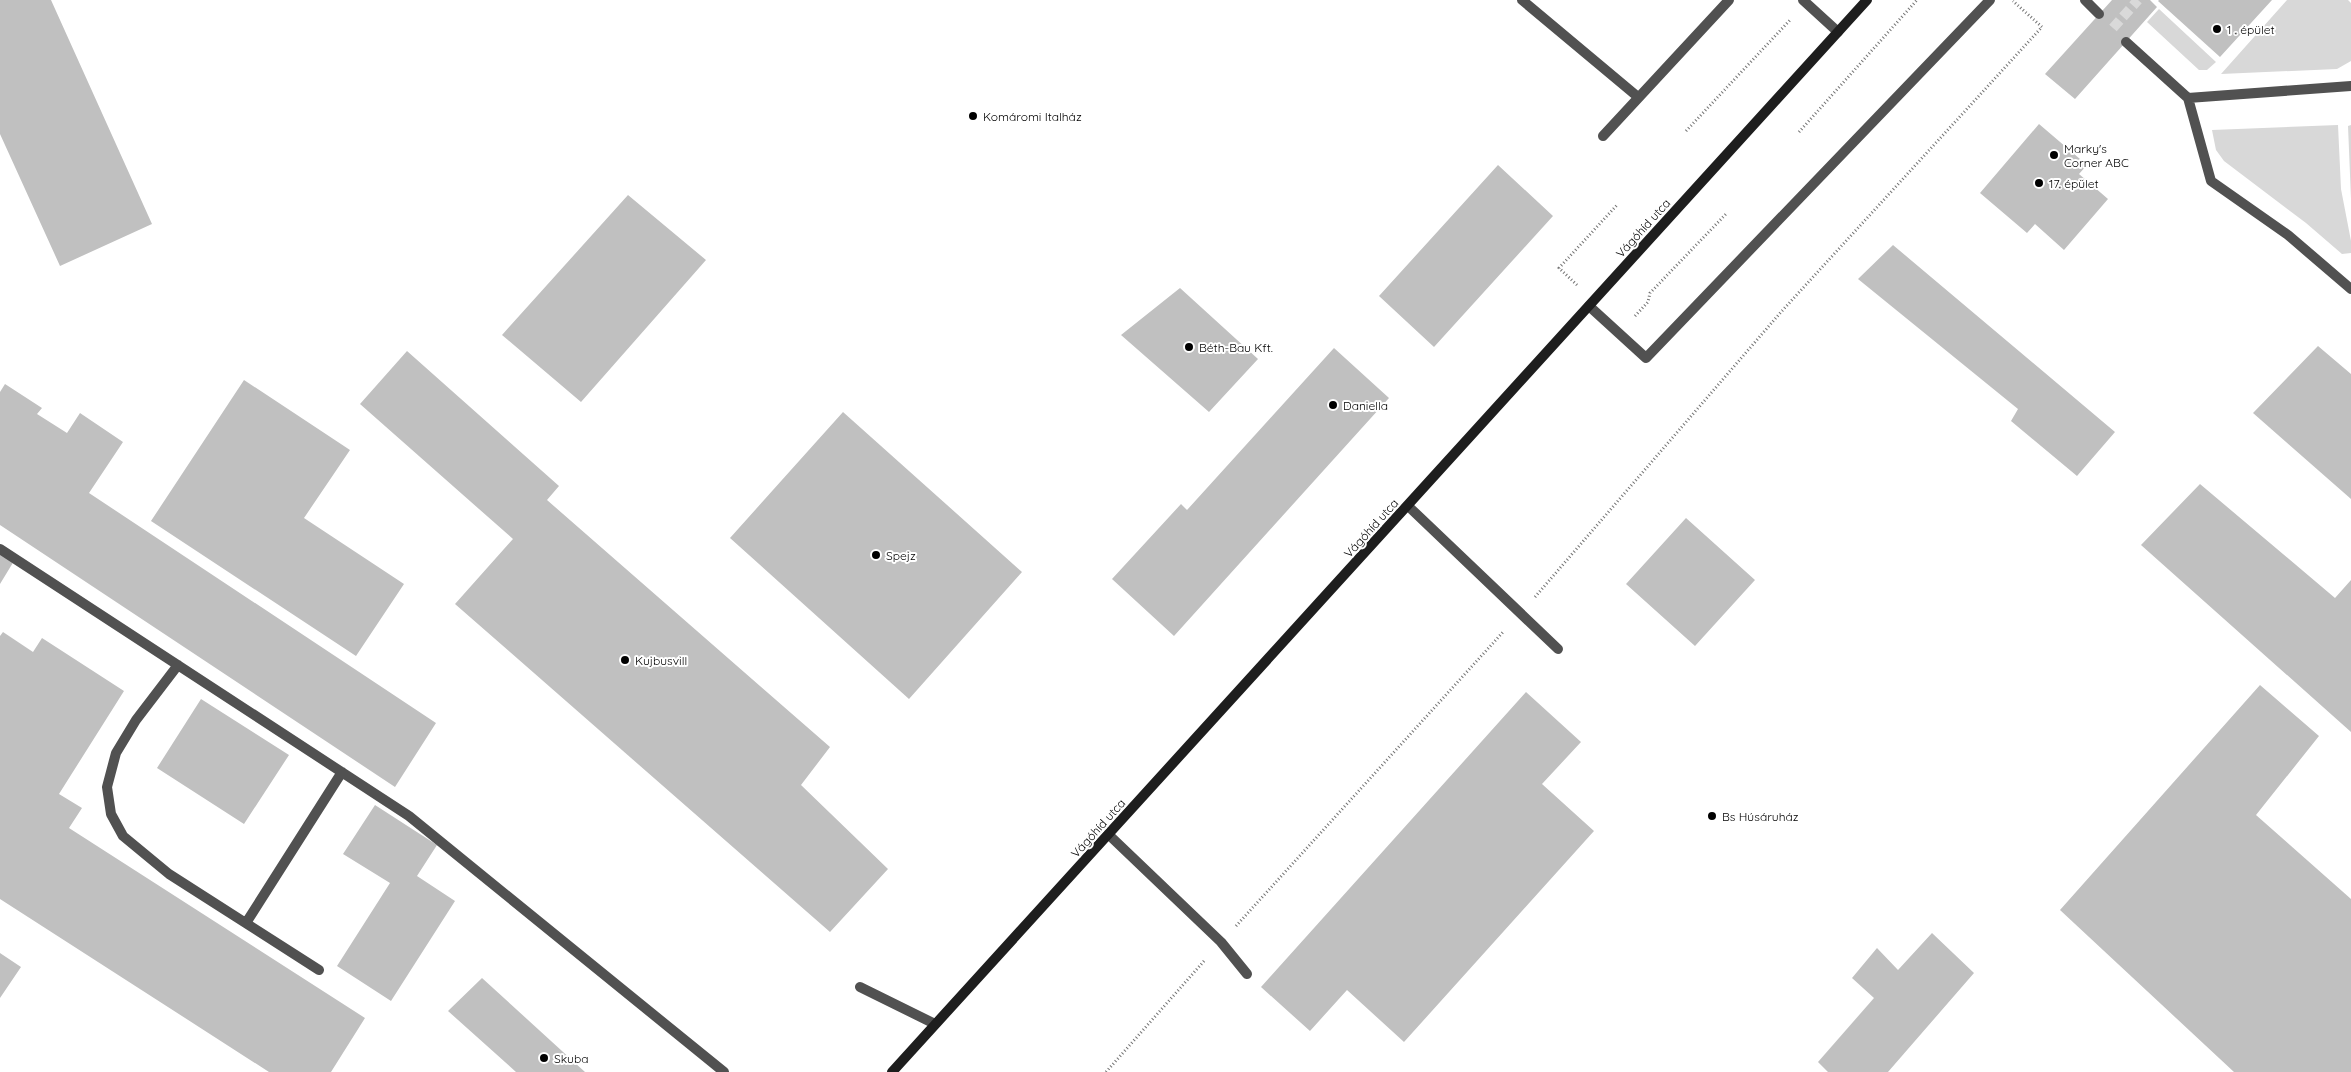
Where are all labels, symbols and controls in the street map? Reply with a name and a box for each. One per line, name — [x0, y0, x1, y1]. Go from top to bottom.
place label: 1 . épület — [2227, 22, 2275, 37]
marker: 1 . épület — [2211, 23, 2223, 35]
place label: Komáromi Italház — [983, 109, 1082, 124]
marker: Komáromi Italház — [967, 110, 979, 122]
place label: Marky's Corner ABC — [2064, 141, 2129, 170]
marker: Marky's Corner ABC — [2048, 149, 2060, 161]
place label: 17. épület — [2049, 176, 2099, 191]
marker: 17. épület — [2033, 177, 2045, 189]
street label: Vágóhíd utca — [1613, 195, 1673, 261]
place label: Béth-Bau Kft. — [1199, 340, 1273, 355]
marker: Béth-Bau Kft. — [1183, 341, 1195, 353]
place label: Daniella — [1343, 398, 1388, 413]
marker: Daniella — [1327, 399, 1339, 411]
street label: Vágóhíd utca — [1341, 495, 1401, 561]
place label: Spejz — [886, 548, 916, 563]
marker: Spejz — [870, 549, 882, 561]
place label: Kujbusvill — [635, 653, 687, 668]
marker: Kujbusvill — [619, 654, 631, 666]
street label: Vágóhíd utca — [1068, 795, 1128, 861]
place label: Bs Húsáruház — [1722, 809, 1799, 824]
marker: Bs Húsáruház — [1706, 810, 1718, 822]
place label: Skuba — [554, 1051, 588, 1066]
marker: Skuba — [538, 1052, 550, 1064]

